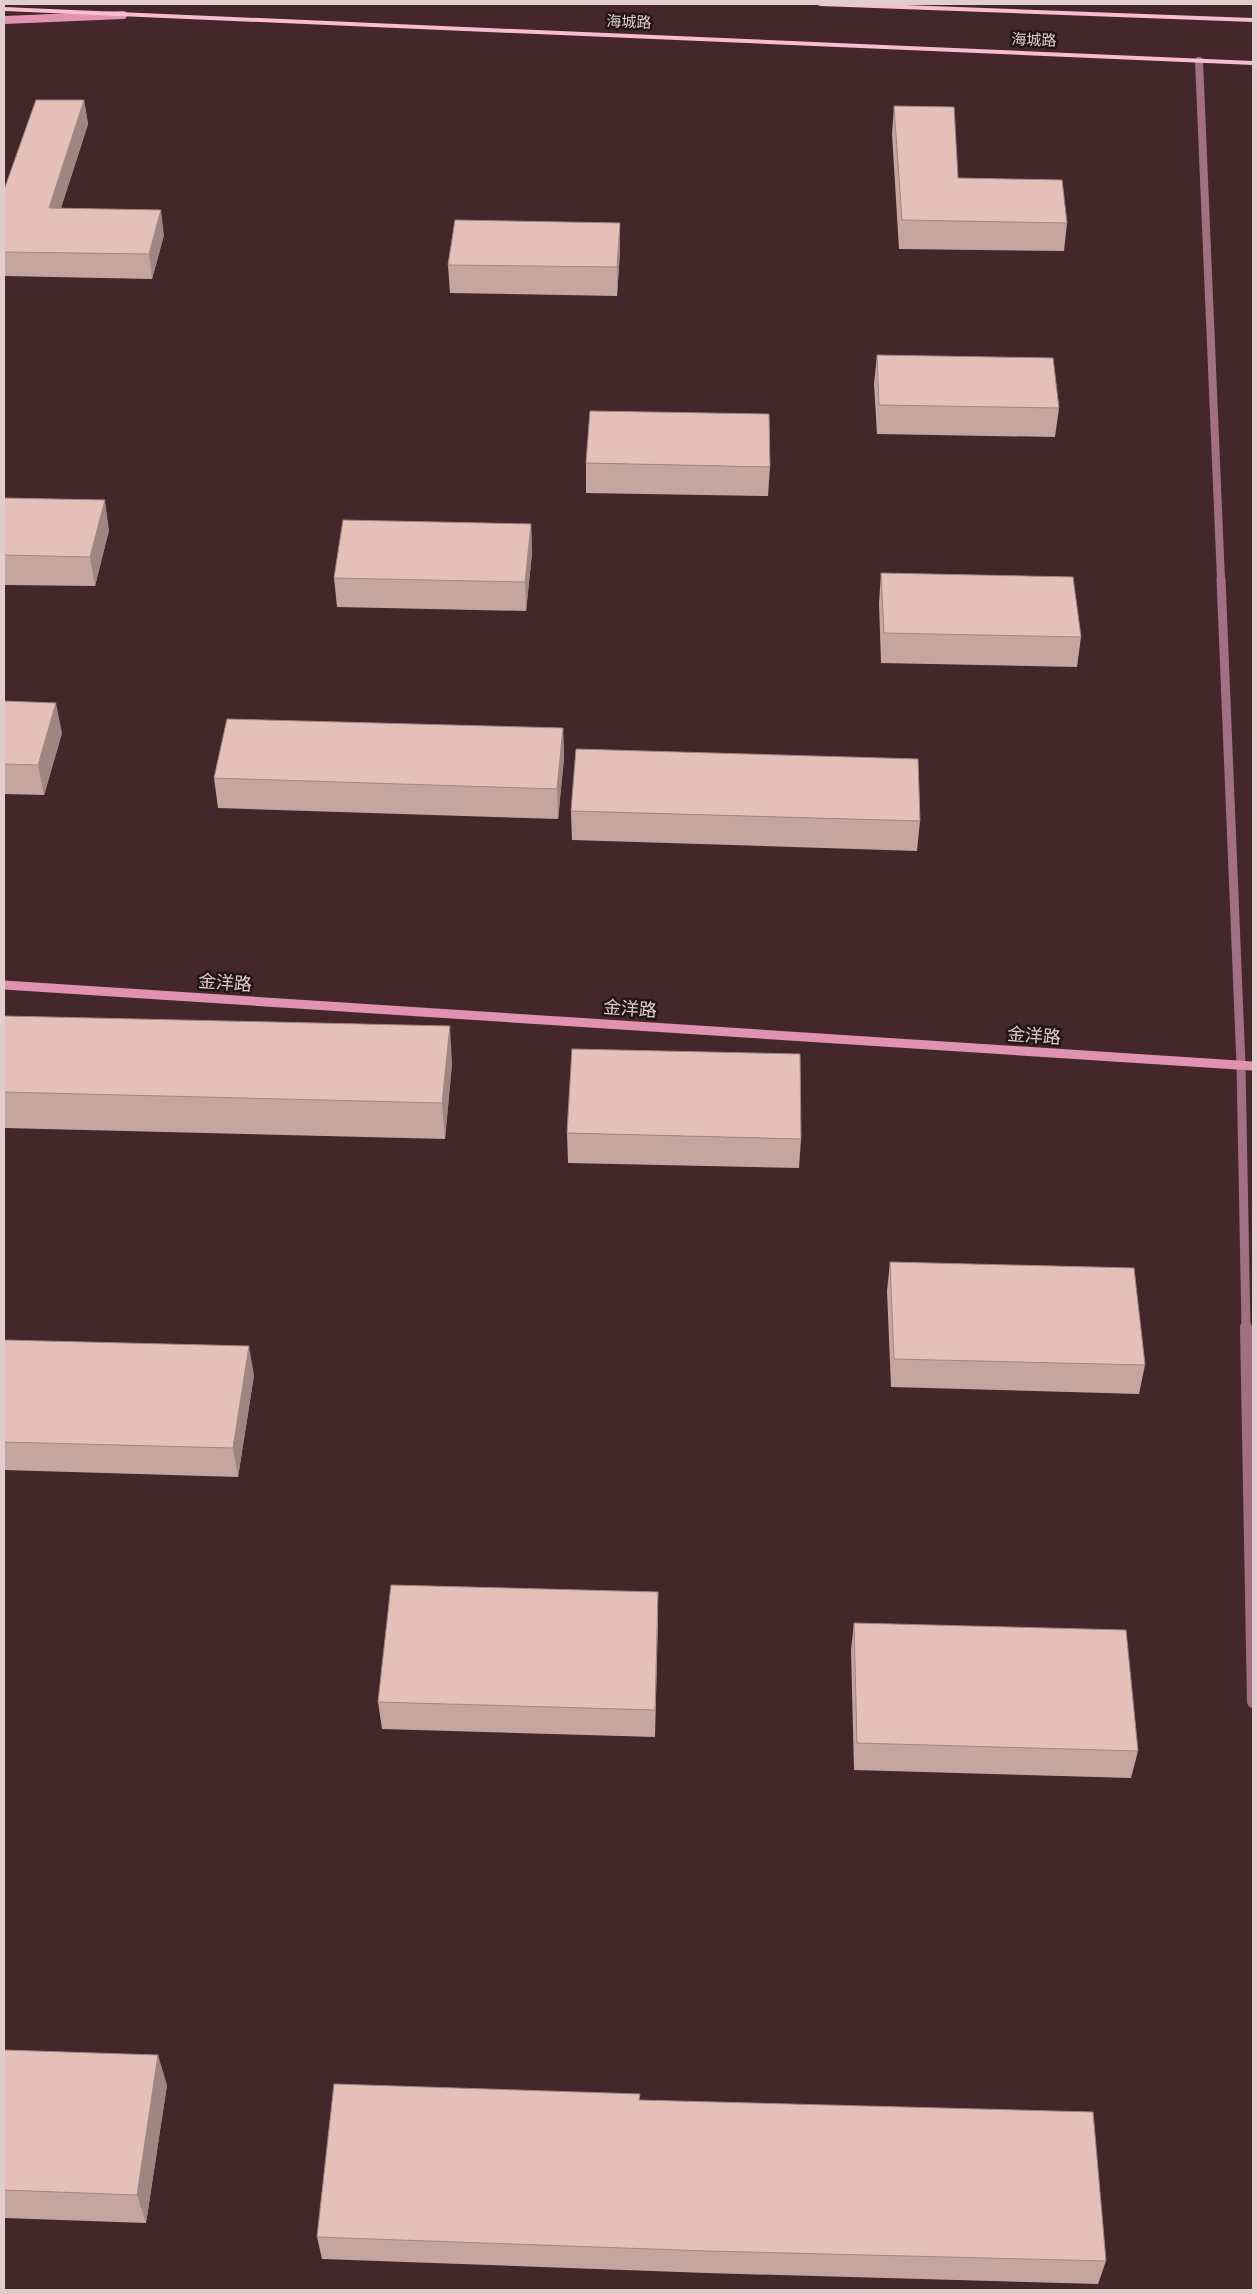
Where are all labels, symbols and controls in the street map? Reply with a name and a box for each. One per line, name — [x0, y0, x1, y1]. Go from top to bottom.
street label: 海城路 — [606, 9, 652, 34]
street label: 海城路 — [1011, 27, 1057, 52]
street label: 金洋路 — [197, 967, 253, 998]
street label: 金洋路 — [602, 993, 658, 1024]
street label: 金洋路 — [1006, 1020, 1062, 1051]

